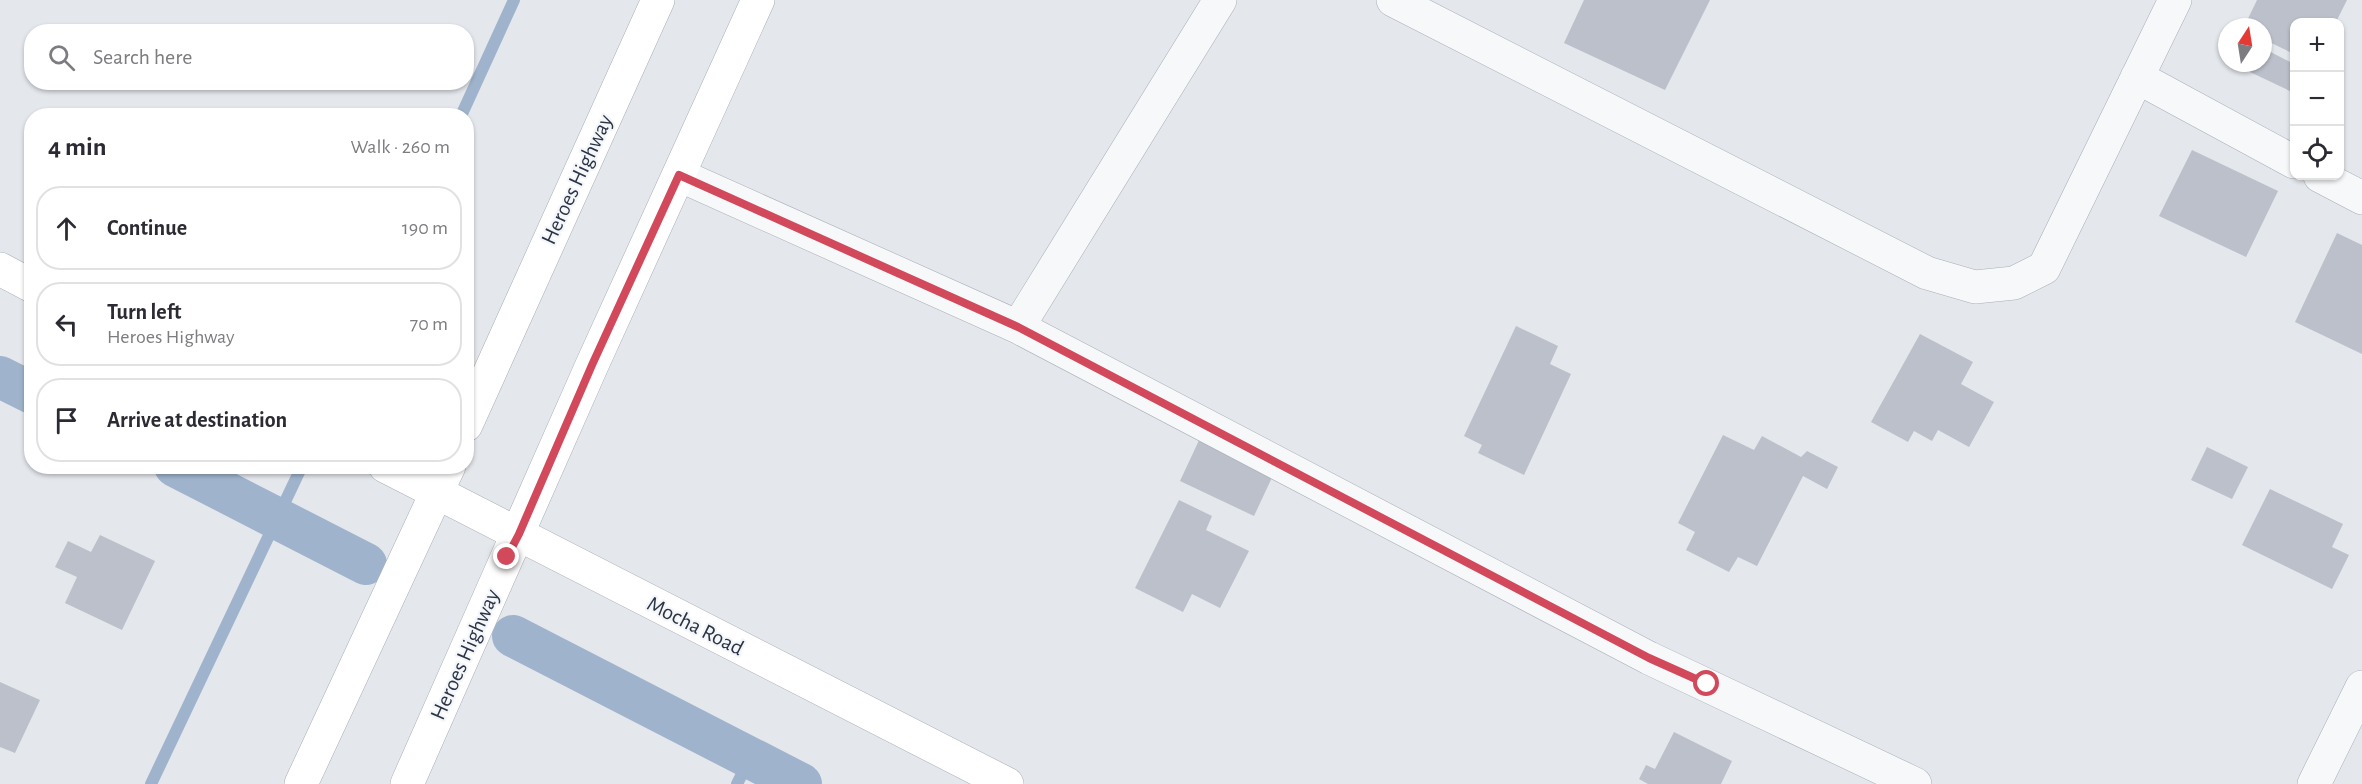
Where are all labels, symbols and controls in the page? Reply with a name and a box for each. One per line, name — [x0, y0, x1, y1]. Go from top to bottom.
north arrow — [2218, 18, 2272, 72]
map controls — [2290, 18, 2344, 180]
button: + — [2290, 18, 2344, 72]
search box — [24, 24, 474, 90]
icon: search — [45, 41, 78, 74]
text: Search here — [93, 46, 192, 68]
button: − — [2290, 72, 2344, 126]
street label: Heroes Highway — [537, 111, 617, 248]
button: locate — [2290, 126, 2344, 180]
text: 4 min — [48, 134, 107, 160]
text: Walk · 260 m — [350, 137, 450, 157]
icon: ahead — [50, 212, 83, 245]
text: Continue — [107, 217, 187, 239]
text: 190 m — [402, 218, 448, 238]
text: Turn left — [107, 301, 181, 323]
icon: left — [50, 308, 83, 341]
text: 70 m — [410, 314, 448, 334]
text: Heroes Highway — [107, 327, 235, 347]
icon: arrive — [50, 404, 83, 437]
text: Arrive at destination — [107, 409, 287, 431]
route end — [493, 543, 519, 569]
street label: Heroes Highway — [426, 585, 504, 723]
street label: Mocha Road — [644, 592, 747, 660]
route start — [1693, 670, 1719, 696]

